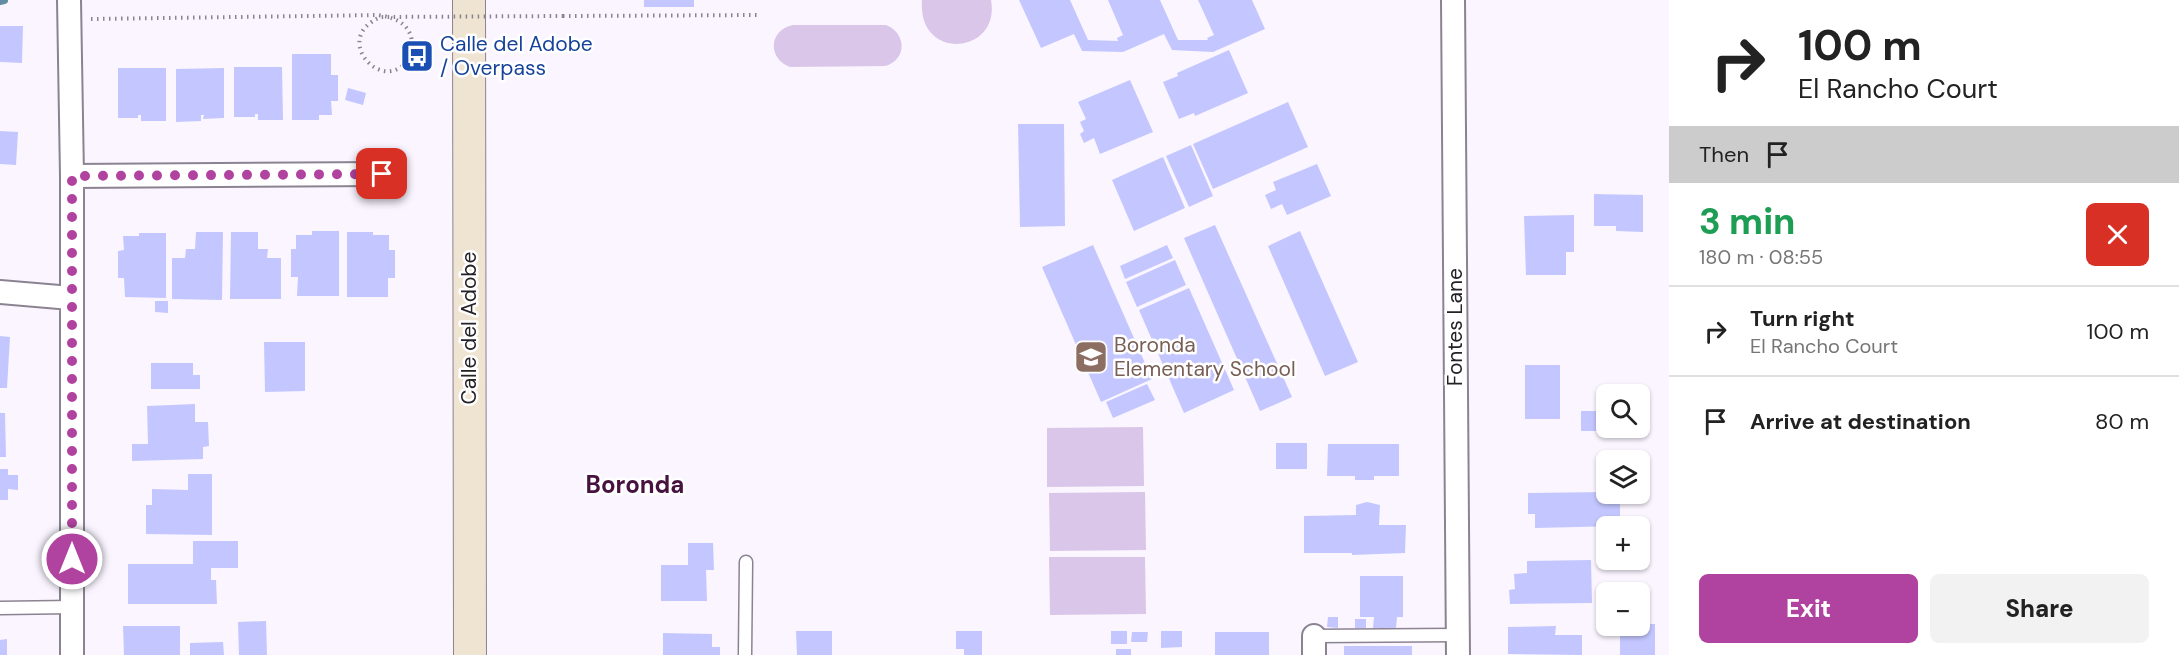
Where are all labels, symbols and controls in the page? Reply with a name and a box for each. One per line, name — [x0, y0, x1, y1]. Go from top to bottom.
text: 100 m — [1798, 18, 1922, 73]
icon: right — [1699, 24, 1777, 102]
place label: Calle del Adobe / Overpass — [440, 30, 593, 82]
bus stop icon: Calle del Adobe / Overpass — [399, 38, 435, 74]
text: El Rancho Court — [1798, 71, 1998, 106]
icon: arrive — [1761, 138, 1794, 171]
text: Then — [1699, 140, 1749, 169]
pin — [356, 148, 407, 199]
icon: arrive — [365, 157, 398, 190]
text: 3 min — [1699, 198, 1795, 245]
button: close — [2086, 203, 2149, 266]
text: 180 m · 08:55 — [1699, 244, 1823, 270]
street label: Calle del Adobe — [455, 252, 483, 404]
street label: Fontes Lane — [1441, 268, 1469, 386]
text: Turn right — [1750, 304, 1855, 333]
icon: right — [1699, 315, 1732, 348]
text: 100 m — [2087, 317, 2149, 346]
place label: Boronda Elementary School — [1114, 331, 1296, 383]
text: El Rancho Court — [1750, 333, 1898, 359]
school or university icon: Boronda Elementary School — [1073, 339, 1109, 375]
map controls — [1596, 384, 1650, 636]
button: search — [1596, 384, 1650, 438]
icon: arrive — [1699, 405, 1732, 438]
text: Arrive at destination — [1750, 407, 1971, 436]
text: 80 m — [2095, 407, 2149, 436]
button: layers — [1596, 450, 1650, 504]
district label: Boronda — [586, 469, 684, 500]
button: + — [1596, 516, 1650, 570]
position arrow — [40, 527, 104, 591]
button: Exit — [1699, 574, 1918, 643]
button: Share — [1930, 574, 2149, 643]
button: − — [1596, 582, 1650, 636]

